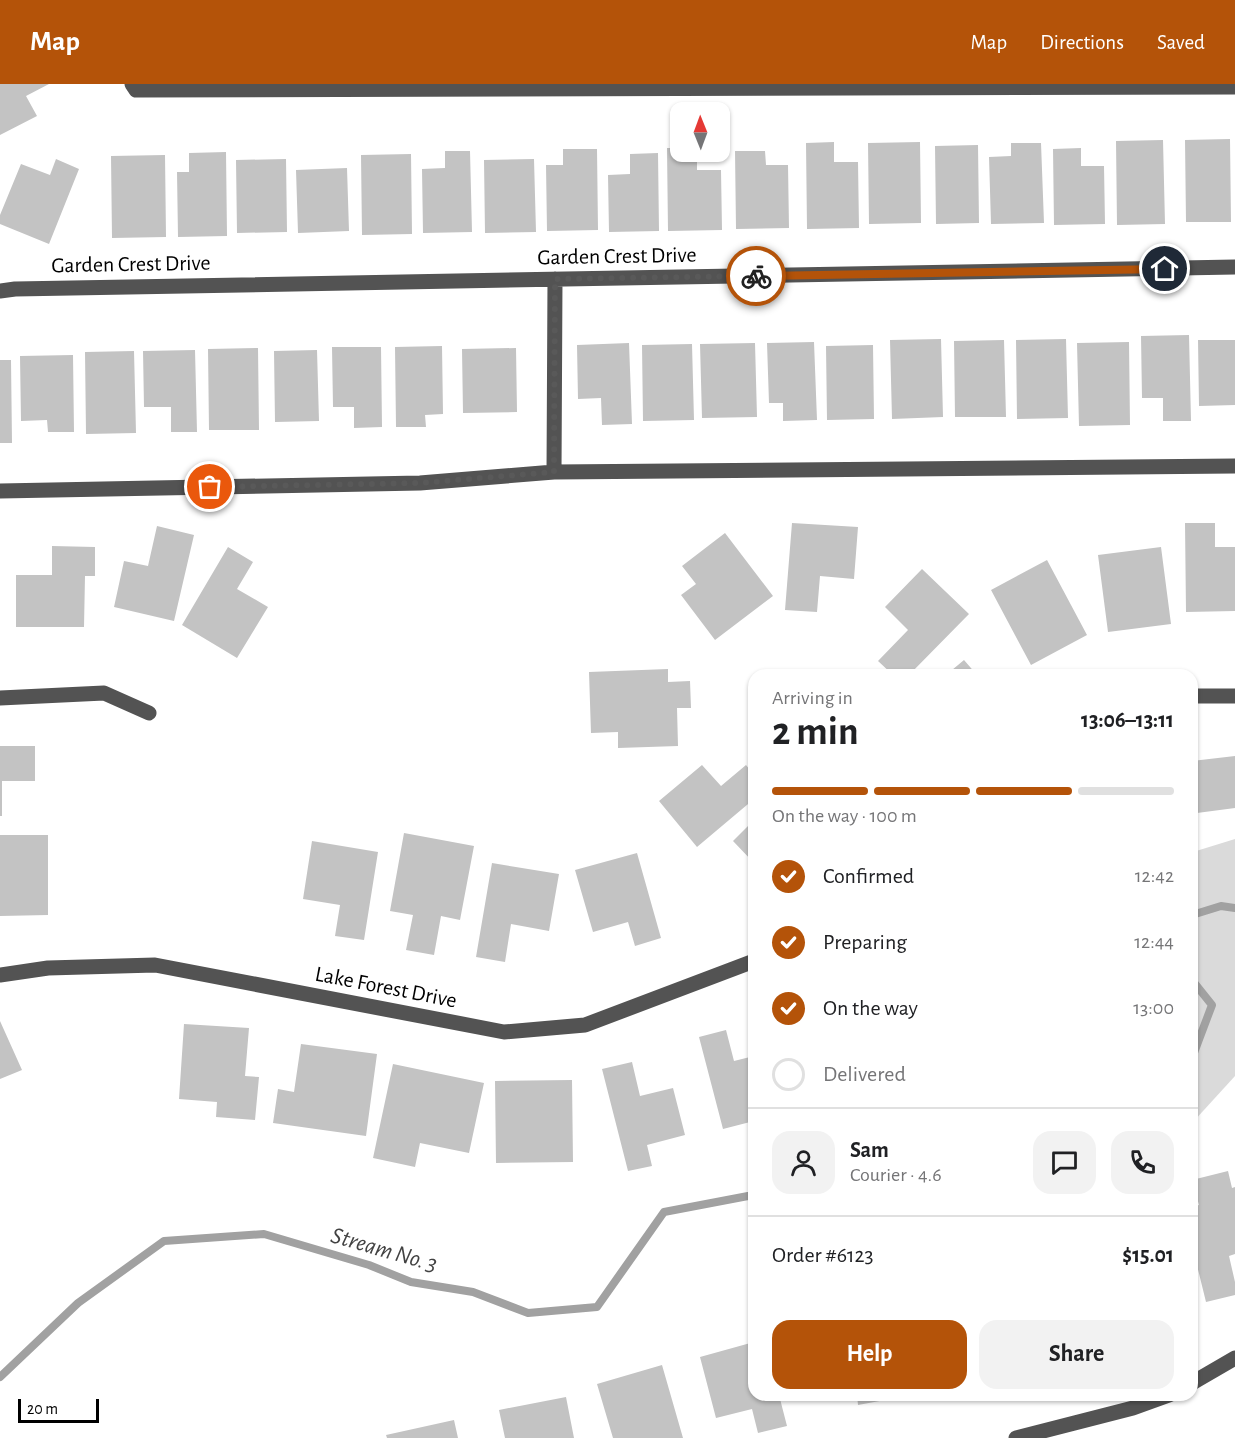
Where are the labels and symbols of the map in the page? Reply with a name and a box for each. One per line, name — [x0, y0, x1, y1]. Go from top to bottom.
north arrow — [670, 102, 730, 162]
pin — [1139, 243, 1190, 294]
street label: Garden Crest Drive — [537, 244, 697, 268]
courier — [726, 246, 786, 306]
street label: Garden Crest Drive — [51, 252, 211, 276]
pin — [184, 461, 235, 512]
street label: Lake Forest Drive — [313, 962, 459, 1012]
water label: Stream No. 3 — [328, 1223, 440, 1277]
scale bar — [18, 1396, 99, 1424]

